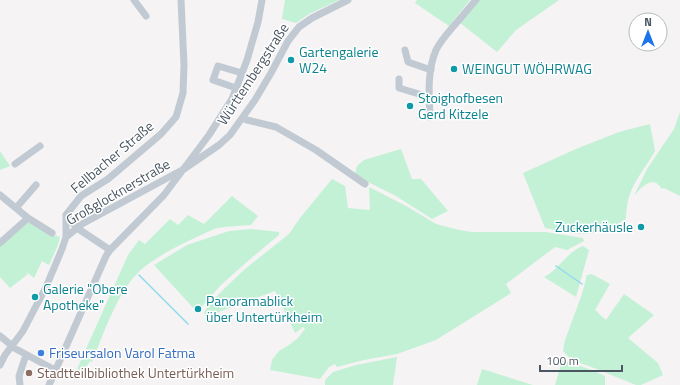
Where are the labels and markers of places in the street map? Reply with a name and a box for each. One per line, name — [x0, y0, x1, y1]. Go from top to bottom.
place label: Gartengalerie W24 — [299, 41, 378, 78]
marker: Gartengalerie W24 — [286, 55, 296, 65]
place label: WEINGUT WÖHRWAG — [462, 58, 592, 79]
marker: WEINGUT WÖHRWAG — [449, 64, 459, 74]
place label: Stoighofbesen Gerd Kitzele — [418, 87, 503, 124]
marker: Stoighofbesen Gerd Kitzele — [405, 101, 415, 111]
place label: Zuckerhäusle — [555, 216, 633, 237]
marker: Zuckerhäusle — [636, 222, 646, 232]
place label: Galerie "Obere Apotheke" — [43, 278, 128, 315]
place label: Panoramablick über Untertürkheim — [206, 290, 322, 327]
marker: Galerie "Obere Apotheke" — [30, 292, 40, 302]
marker: Panoramablick über Untertürkheim — [193, 304, 203, 314]
place label: Friseursalon Varol Fatma — [49, 342, 195, 363]
marker: Friseursalon Varol Fatma — [36, 348, 46, 358]
place label: Stadtteilbibliothek Untertürkheim — [37, 362, 234, 383]
marker: Stadtteilbibliothek Untertürkheim — [24, 368, 34, 378]

